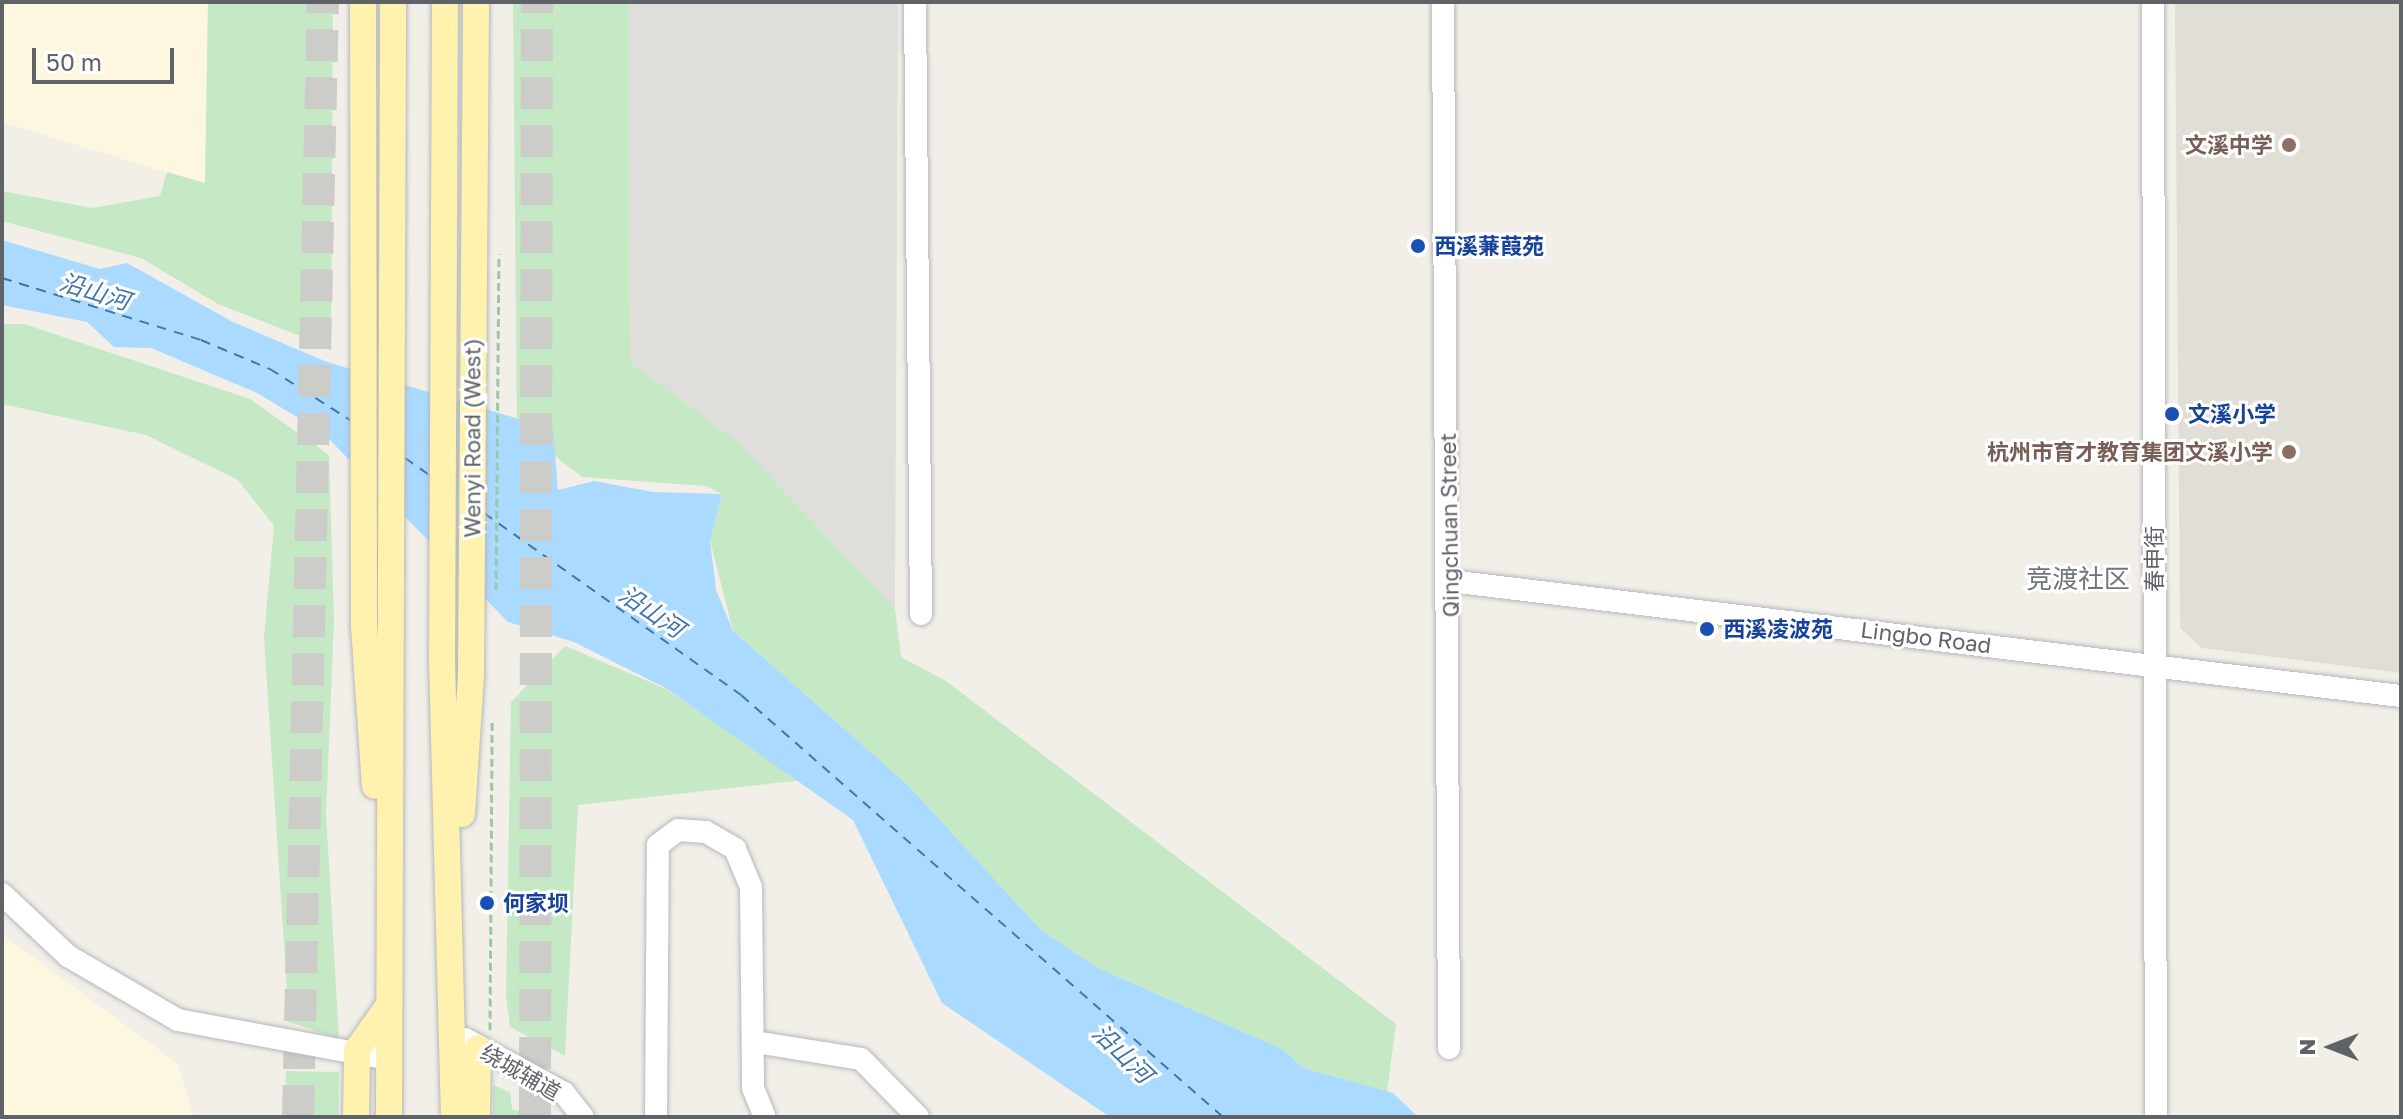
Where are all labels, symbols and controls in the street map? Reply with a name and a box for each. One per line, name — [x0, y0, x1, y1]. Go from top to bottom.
scale bar — [36, 32, 178, 82]
text: 50 m — [46, 47, 102, 76]
place label: 文溪中学 — [2185, 132, 2273, 158]
marker: 文溪中学 — [2280, 136, 2298, 154]
place label: 西溪蒹葭苑 — [1434, 233, 1544, 259]
marker: 西溪蒹葭苑 — [1409, 237, 1427, 255]
water label: 沿山河 — [56, 267, 134, 315]
street label: Wenyi Road (West) — [459, 338, 485, 538]
place label: 文溪小学 — [2188, 401, 2276, 427]
marker: 文溪小学 — [2163, 405, 2181, 423]
street label: Qingchuan Street — [1434, 432, 1464, 618]
place label: 杭州市育才教育集团文溪小学 — [1987, 439, 2273, 465]
marker: 杭州市育才教育集团文溪小学 — [2280, 443, 2298, 461]
street label: 春申街 — [2141, 526, 2167, 592]
district label: 竞渡社区 — [2026, 563, 2130, 595]
water label: 沿山河 — [614, 579, 690, 643]
place label: 西溪凌波苑 — [1723, 616, 1833, 642]
street label: Lingbo Road — [1859, 616, 1993, 658]
marker: 西溪凌波苑 — [1698, 620, 1716, 638]
place label: 何家坝 — [503, 890, 569, 916]
marker: 何家坝 — [478, 894, 496, 912]
north arrow — [2291, 1007, 2371, 1087]
water label: 沿山河 — [1087, 1018, 1159, 1088]
street label: 绕城辅道 — [476, 1039, 566, 1105]
text: N — [2293, 1039, 2320, 1055]

